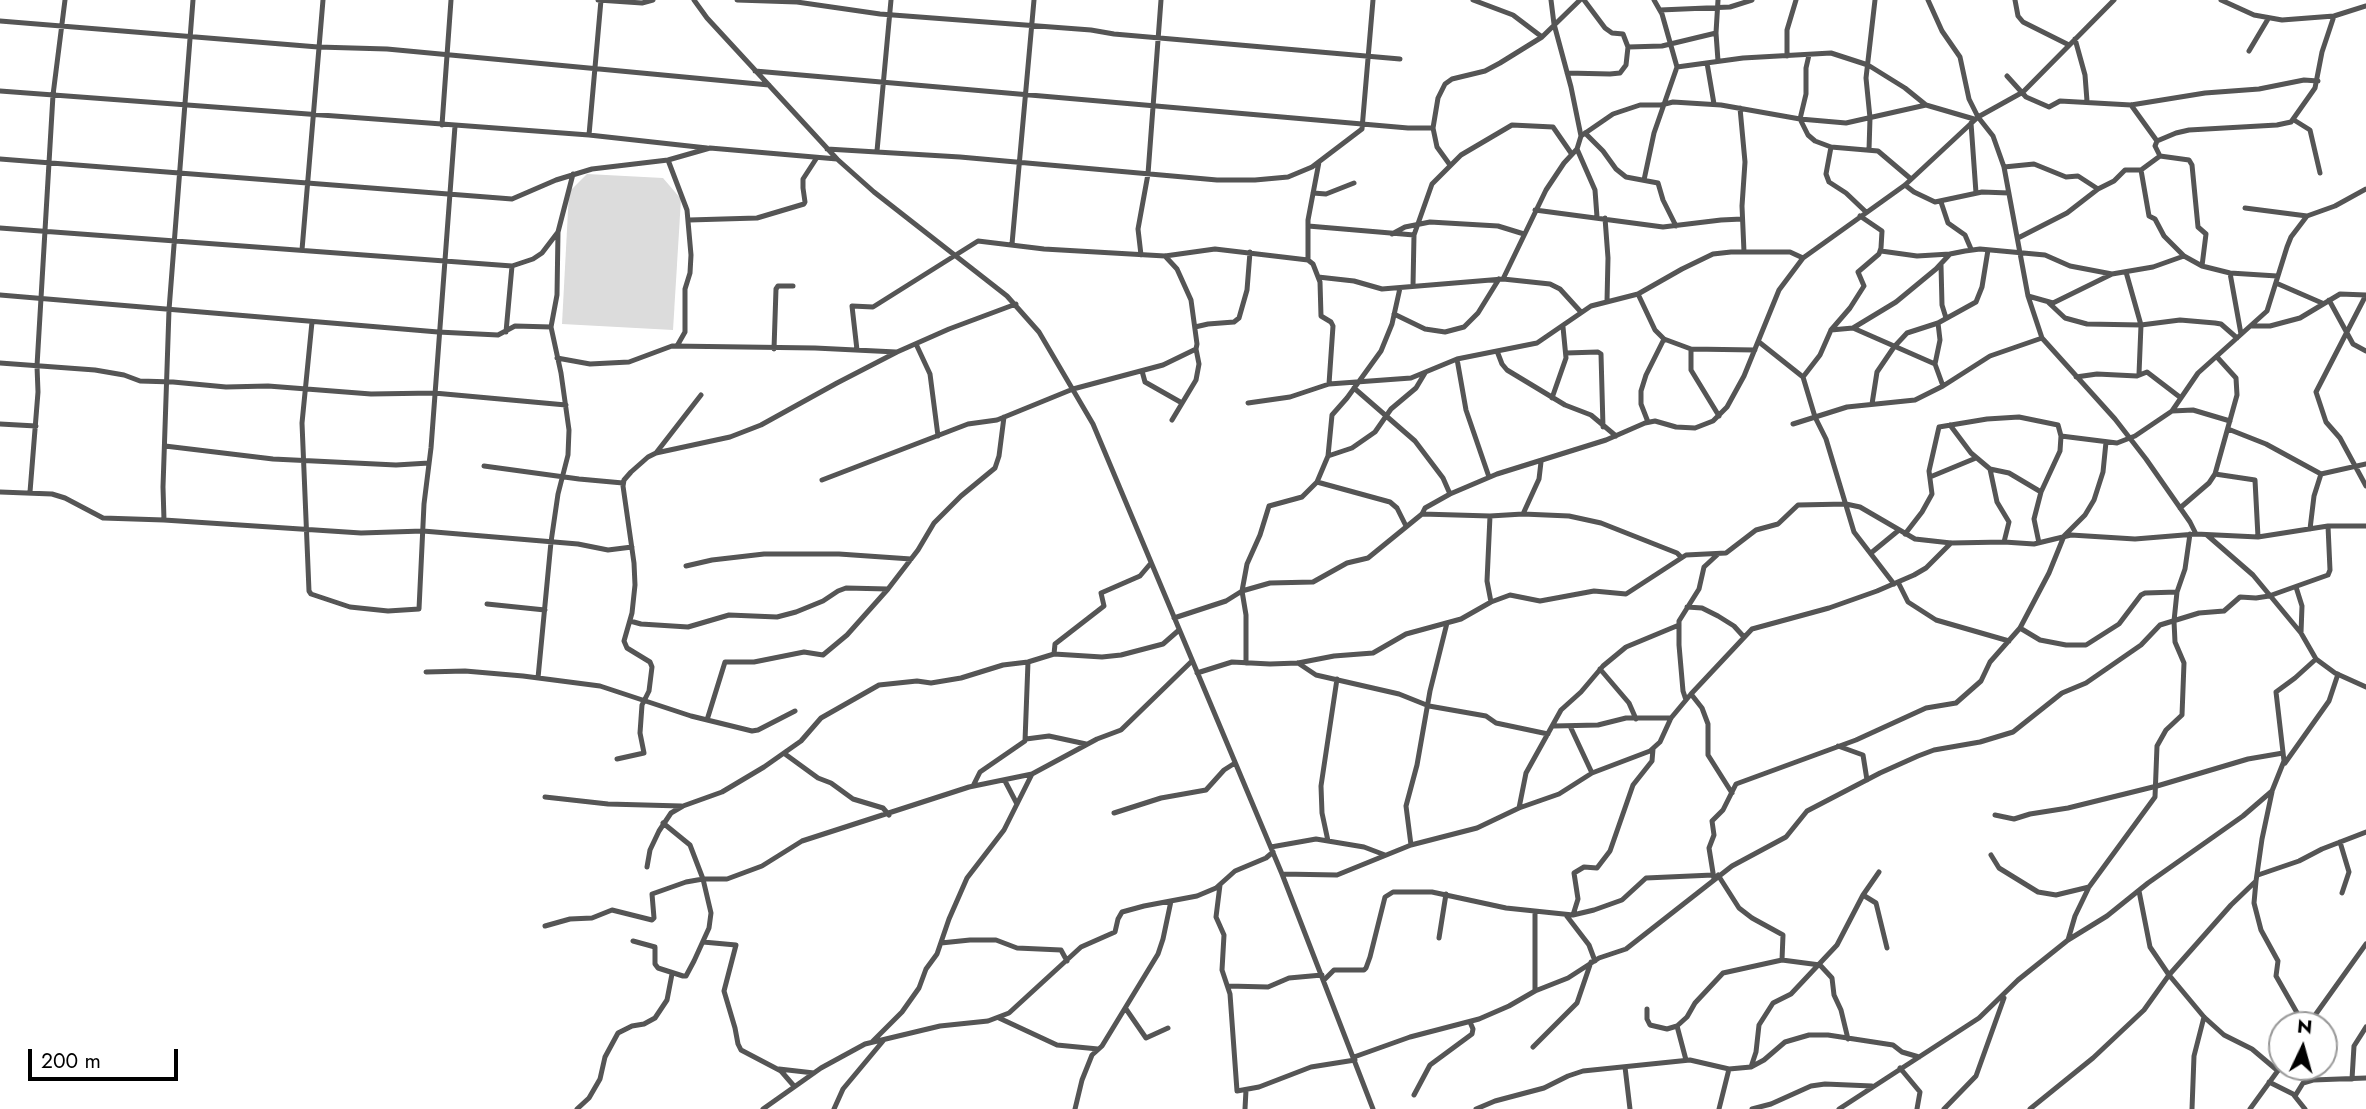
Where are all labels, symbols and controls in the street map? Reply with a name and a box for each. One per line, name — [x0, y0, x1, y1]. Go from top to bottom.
north arrow — [2268, 1011, 2338, 1081]
text: N — [2296, 1012, 2313, 1041]
scale bar — [32, 1036, 182, 1080]
text: 200 m — [41, 1046, 101, 1076]

